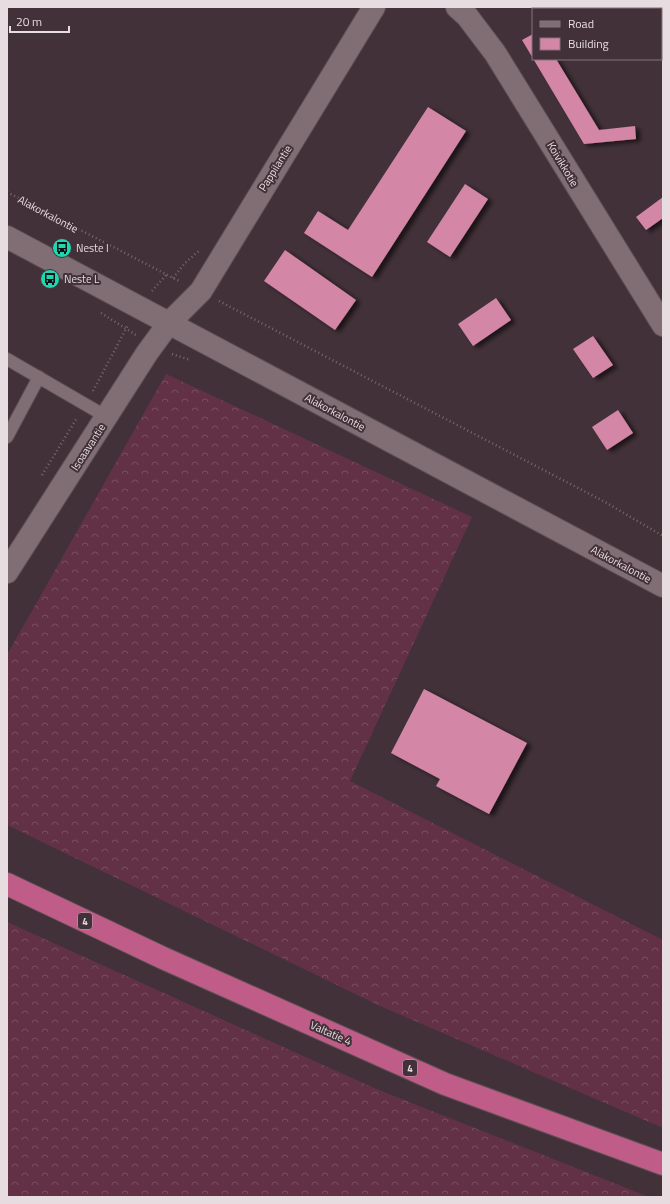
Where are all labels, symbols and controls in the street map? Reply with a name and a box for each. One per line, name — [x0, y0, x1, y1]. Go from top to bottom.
scale bar — [10, 8, 69, 34]
legend — [532, 8, 662, 60]
text: 20 m — [16, 12, 42, 31]
text: Road — [568, 14, 594, 33]
text: Building — [568, 34, 609, 53]
street label: Koivikkotie — [543, 138, 583, 190]
street label: Pappilantie — [255, 141, 296, 194]
street label: Alakorkalontie — [15, 191, 81, 237]
bus stop icon: Neste I — [51, 237, 73, 259]
place label: Neste I — [76, 240, 109, 256]
bus stop icon: Neste L — [39, 268, 61, 290]
place label: Neste L — [64, 271, 100, 287]
street label: Alakorkalontie — [302, 389, 368, 435]
street label: Isoaavantie — [67, 420, 109, 474]
street label: Alakorkalontie — [588, 541, 654, 587]
road number: 4 — [78, 913, 92, 929]
street label: Valtatie 4 — [308, 1017, 354, 1049]
road number: 4 — [403, 1060, 417, 1076]

